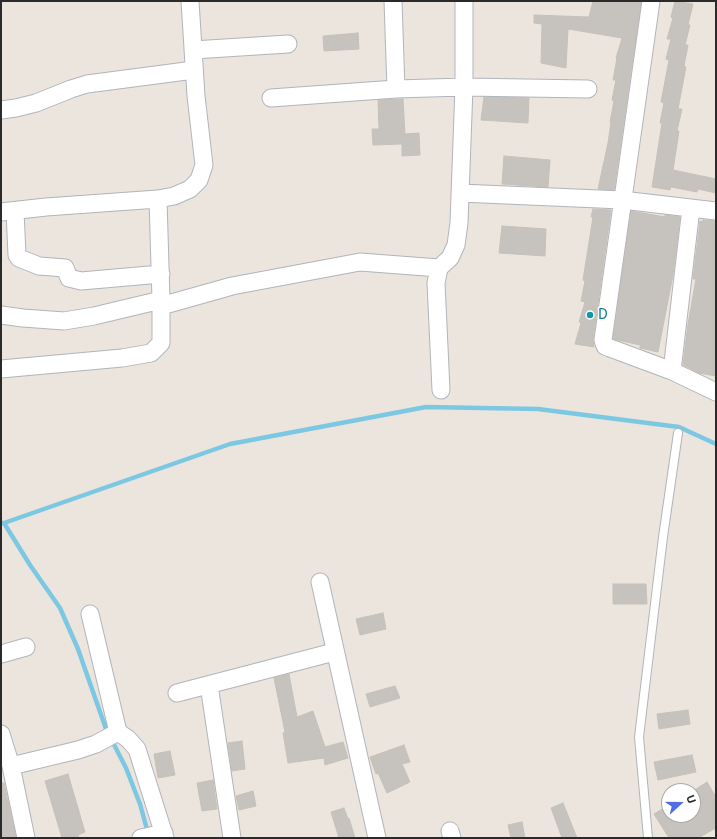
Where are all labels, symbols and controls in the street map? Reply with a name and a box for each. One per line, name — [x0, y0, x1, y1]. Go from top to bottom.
place label: D — [598, 307, 608, 323]
marker: D — [585, 310, 595, 320]
north arrow — [661, 783, 701, 823]
text: U — [684, 793, 698, 805]

